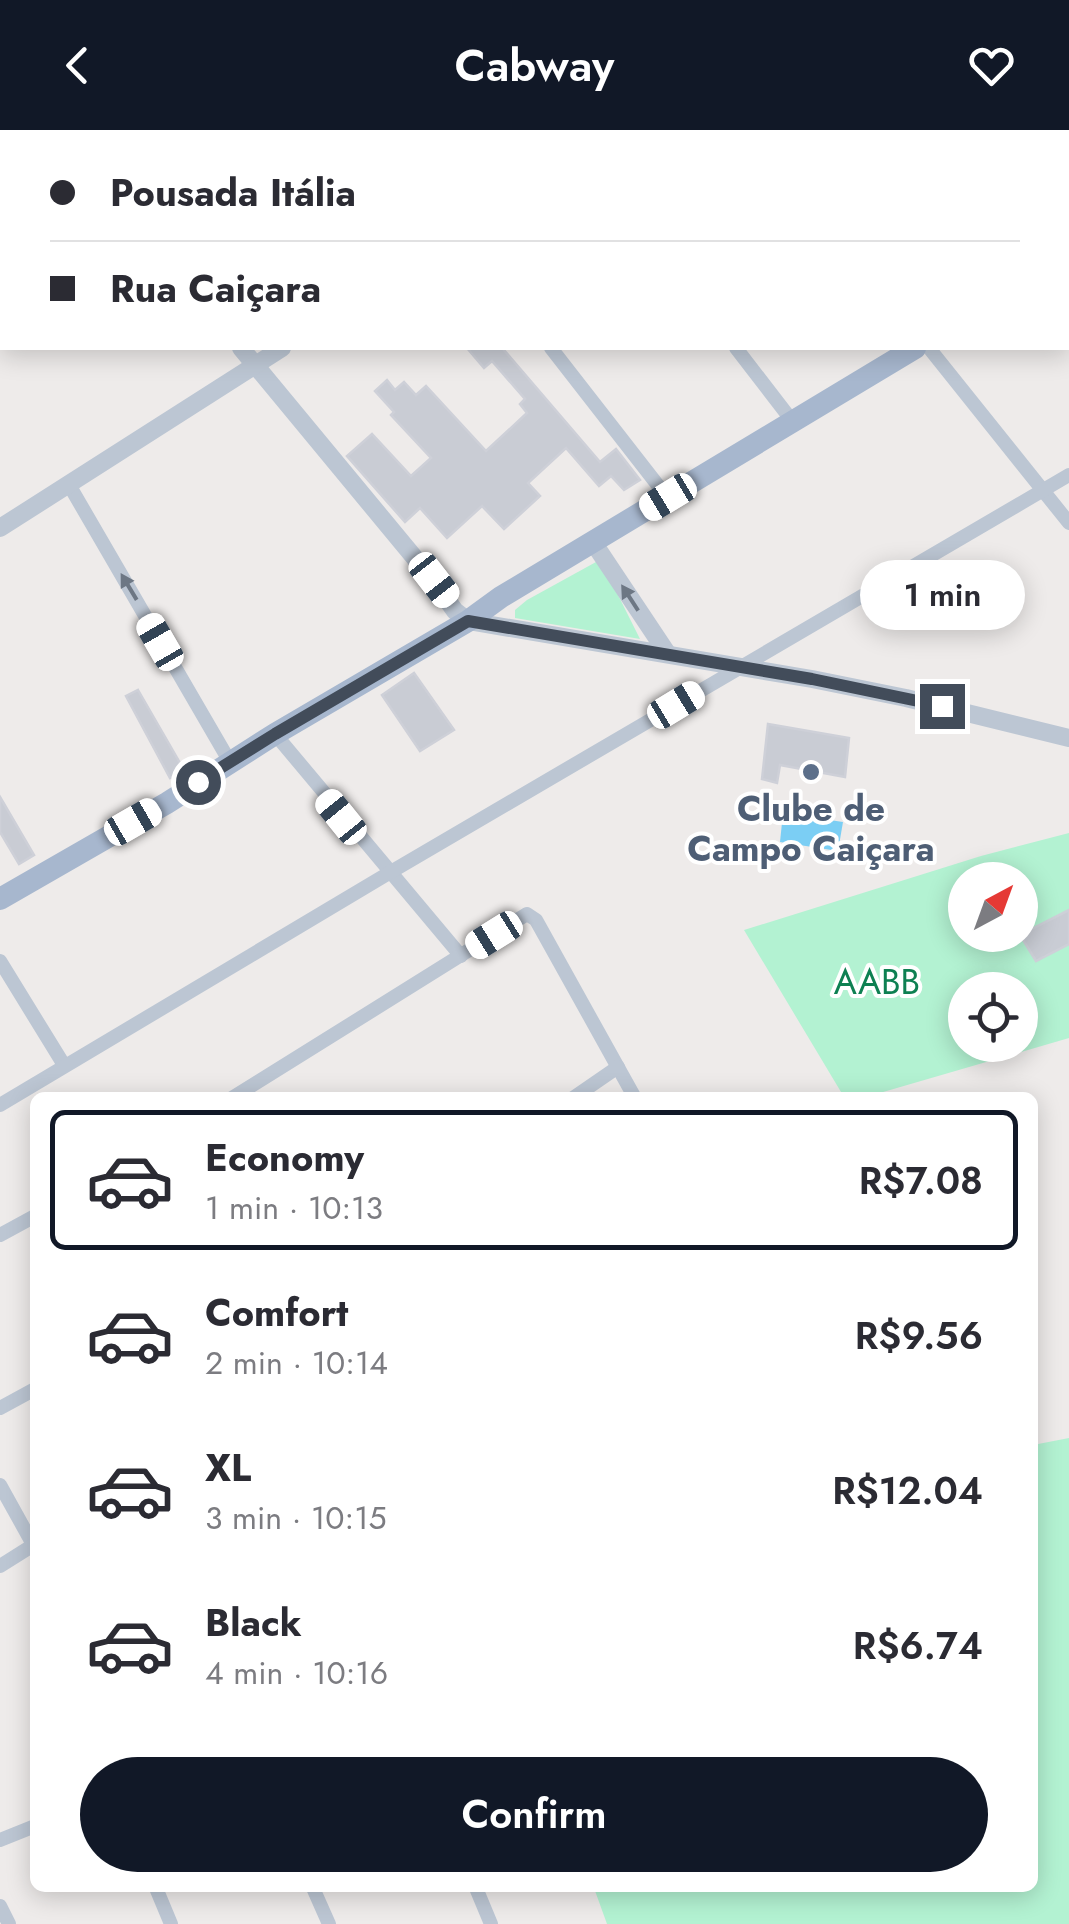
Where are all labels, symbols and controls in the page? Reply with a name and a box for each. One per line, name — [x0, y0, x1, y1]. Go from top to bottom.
text: Cabway — [455, 33, 614, 98]
icon: back — [50, 38, 105, 93]
icon: heart — [964, 38, 1019, 93]
text: Pousada Itália — [110, 165, 356, 220]
text: Rua Caiçara — [110, 261, 321, 316]
car — [635, 469, 701, 525]
car — [404, 547, 464, 613]
callout: 1 min — [860, 561, 1024, 631]
text: 1 min — [904, 572, 981, 618]
one-way arrow — [120, 573, 138, 601]
one-way arrow — [621, 584, 639, 611]
car — [132, 609, 188, 675]
car — [643, 677, 709, 733]
route end — [920, 684, 965, 729]
route start — [176, 760, 221, 805]
marker: Clube de Campo Caiçara — [800, 761, 822, 783]
car — [310, 784, 372, 850]
place label: Clube de Campo Caiçara — [687, 784, 935, 874]
car — [100, 794, 166, 850]
north arrow — [948, 862, 1038, 952]
map controls — [948, 862, 1038, 1062]
car — [461, 906, 527, 964]
park label: AABB — [834, 957, 920, 1007]
button: locate — [948, 972, 1038, 1062]
text: Economy — [205, 1130, 364, 1185]
icon: car — [85, 1135, 175, 1225]
text: R$7.08 — [859, 1153, 983, 1208]
text: 1 min · 10:13 — [205, 1185, 383, 1231]
text: Comfort — [205, 1285, 348, 1340]
icon: car — [85, 1290, 175, 1380]
text: R$9.56 — [855, 1308, 983, 1363]
text: 2 min · 10:14 — [205, 1340, 388, 1386]
text: XL — [205, 1440, 251, 1495]
icon: car — [85, 1445, 175, 1535]
text: R$12.04 — [832, 1463, 983, 1518]
text: 3 min · 10:15 — [205, 1495, 387, 1541]
text: Black — [205, 1595, 302, 1650]
icon: car — [85, 1600, 175, 1690]
text: R$6.74 — [853, 1618, 983, 1673]
text: 4 min · 10:16 — [205, 1650, 388, 1696]
button: Confirm — [80, 1757, 988, 1872]

